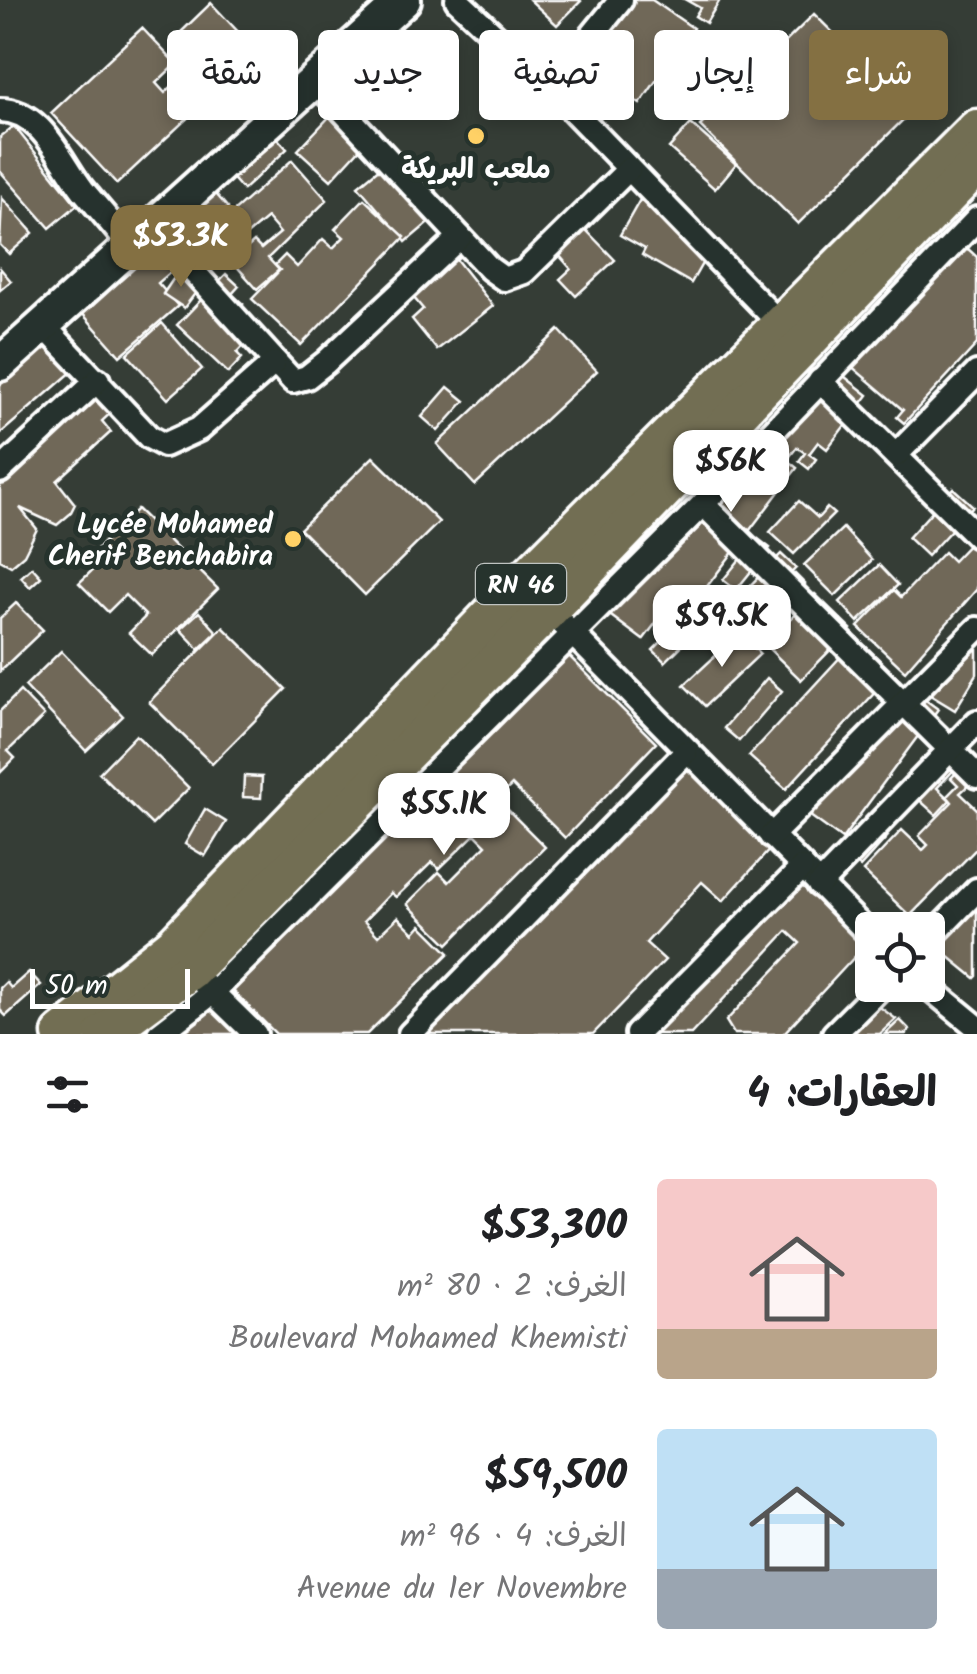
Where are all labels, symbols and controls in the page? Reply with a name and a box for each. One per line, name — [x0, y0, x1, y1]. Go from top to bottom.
chip: شقة — [167, 30, 298, 120]
chip: جديد — [318, 30, 459, 120]
chip: تصفية — [479, 30, 634, 120]
chip: إيجار — [654, 30, 789, 120]
chip: شراء — [809, 30, 948, 120]
marker: ملعب البريكة — [465, 125, 487, 147]
place label: ملعب البريكة — [401, 148, 551, 193]
pin: $53.3K — [100, 205, 262, 290]
text: $53.3K — [133, 212, 230, 263]
pin: $56K — [672, 430, 790, 515]
text: $56K — [695, 437, 767, 488]
place label: Lycée Mohamed Cherif Benchabira — [48, 503, 274, 580]
marker: Lycée Mohamed Cherif Benchabira — [282, 528, 304, 550]
road number: RN 46 — [476, 564, 566, 604]
pin: $59.5K — [641, 585, 803, 670]
text: $59.5K — [675, 592, 769, 643]
pin: $55.1K — [363, 773, 525, 858]
text: $55.1K — [400, 780, 488, 831]
map controls — [855, 912, 945, 1002]
button: locate — [855, 912, 945, 1002]
scale bar — [30, 964, 190, 1008]
text: 50 m — [45, 964, 108, 1009]
text: العقارات: 4 — [747, 1061, 937, 1128]
icon: filters — [40, 1067, 95, 1122]
text: $53,300 — [481, 1194, 627, 1261]
icon: home — [737, 1219, 857, 1339]
text: الغرف: 2 · 80 m² — [397, 1262, 627, 1313]
text: Boulevard Mohamed Khemisti — [229, 1314, 627, 1365]
text: $59,500 — [484, 1444, 627, 1511]
icon: home — [737, 1469, 857, 1589]
text: الغرف: 4 · 96 m² — [400, 1512, 627, 1563]
text: Avenue du 1er Novembre — [297, 1564, 627, 1615]

